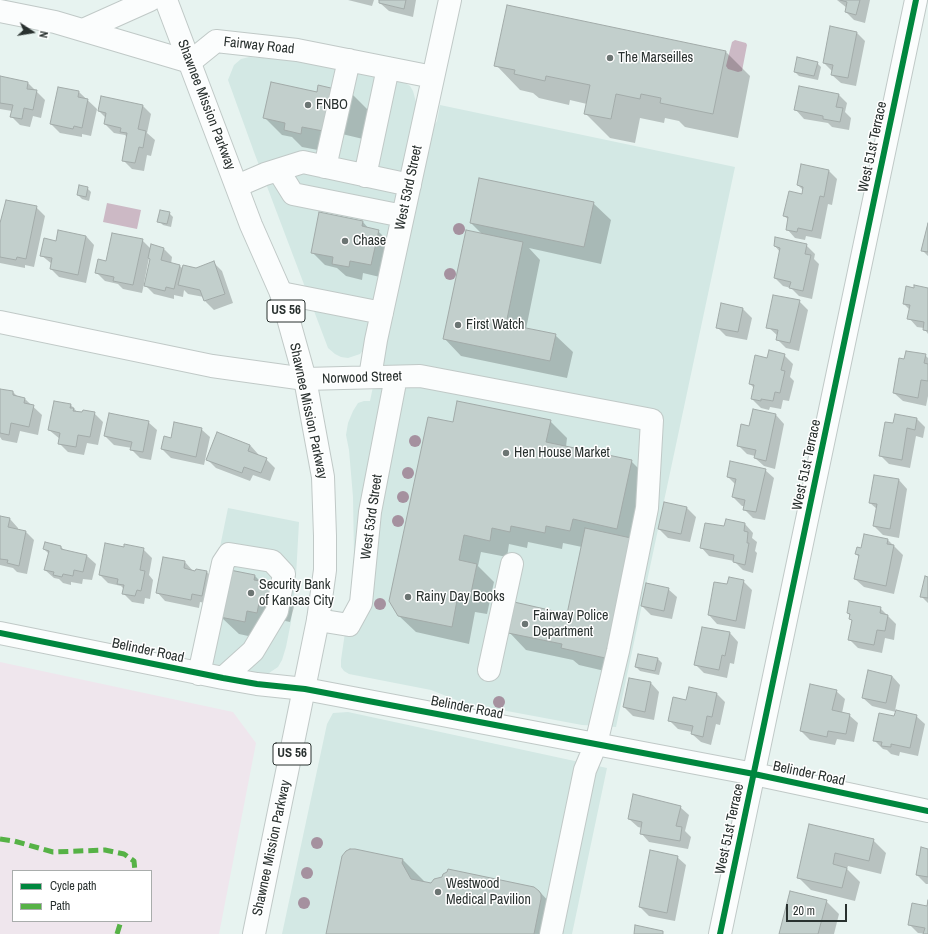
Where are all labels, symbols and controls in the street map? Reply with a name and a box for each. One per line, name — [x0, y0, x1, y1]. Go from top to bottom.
north arrow — [12, 12, 52, 52]
text: N — [36, 30, 51, 39]
street label: Fairway Road — [223, 34, 295, 58]
street label: Shawnee Mission Parkway — [173, 37, 239, 173]
place label: The Marseilles — [618, 50, 693, 66]
marker: The Marseilles — [605, 53, 615, 63]
place label: FNBO — [316, 97, 348, 113]
marker: FNBO — [303, 100, 313, 110]
street label: West 51st Terrace — [855, 100, 891, 194]
street label: West 53rd Street — [392, 144, 426, 232]
place label: Chase — [353, 233, 386, 249]
marker: Chase — [340, 236, 350, 246]
road number: US 56 — [267, 300, 305, 322]
place label: First Watch — [466, 317, 524, 333]
marker: First Watch — [453, 320, 463, 330]
street label: Shawnee Mission Parkway — [285, 342, 331, 480]
street label: Norwood Street — [322, 368, 402, 388]
street label: West 51st Terrace — [789, 418, 825, 512]
place label: Hen House Market — [514, 445, 610, 461]
marker: Hen House Market — [501, 448, 511, 458]
street label: West 53rd Street — [358, 473, 386, 561]
place label: Security Bank of Kansas City — [259, 577, 334, 610]
marker: Security Bank of Kansas City — [246, 588, 256, 598]
place label: Rainy Day Books — [416, 589, 505, 605]
marker: Rainy Day Books — [403, 592, 413, 602]
place label: Fairway Police Department — [533, 608, 608, 640]
marker: Fairway Police Department — [520, 619, 530, 629]
street label: Belinder Road — [110, 635, 186, 667]
street label: Belinder Road — [429, 693, 505, 723]
road number: US 56 — [273, 743, 311, 765]
street label: Belinder Road — [771, 758, 847, 790]
street label: Shawnee Mission Parkway — [249, 779, 295, 917]
street label: West 51st Terrace — [712, 782, 748, 876]
legend — [12, 870, 152, 922]
place label: Westwood Medical Pavilion — [446, 876, 531, 908]
text: Cycle path — [50, 878, 97, 894]
marker: Westwood Medical Pavilion — [433, 887, 443, 897]
scale bar — [788, 896, 849, 922]
text: Path — [50, 898, 70, 914]
text: 20 m — [793, 903, 815, 919]

